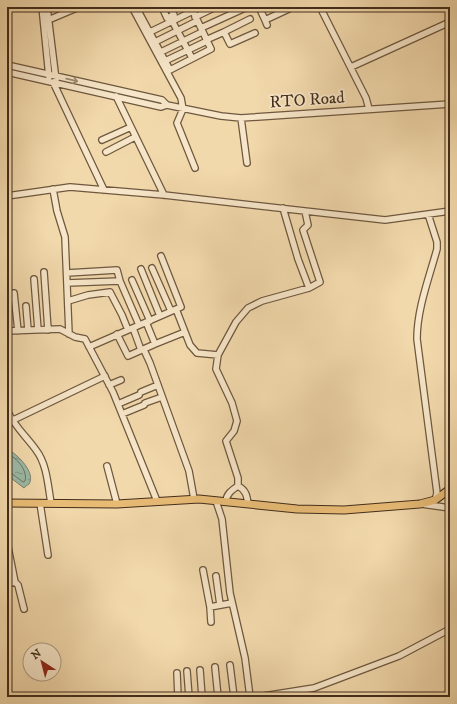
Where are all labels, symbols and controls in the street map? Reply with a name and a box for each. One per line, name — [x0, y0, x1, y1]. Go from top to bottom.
one-way arrow — [65, 77, 78, 85]
street label: RTO Road — [269, 86, 346, 114]
north arrow — [22, 642, 62, 682]
text: N — [29, 646, 44, 663]

